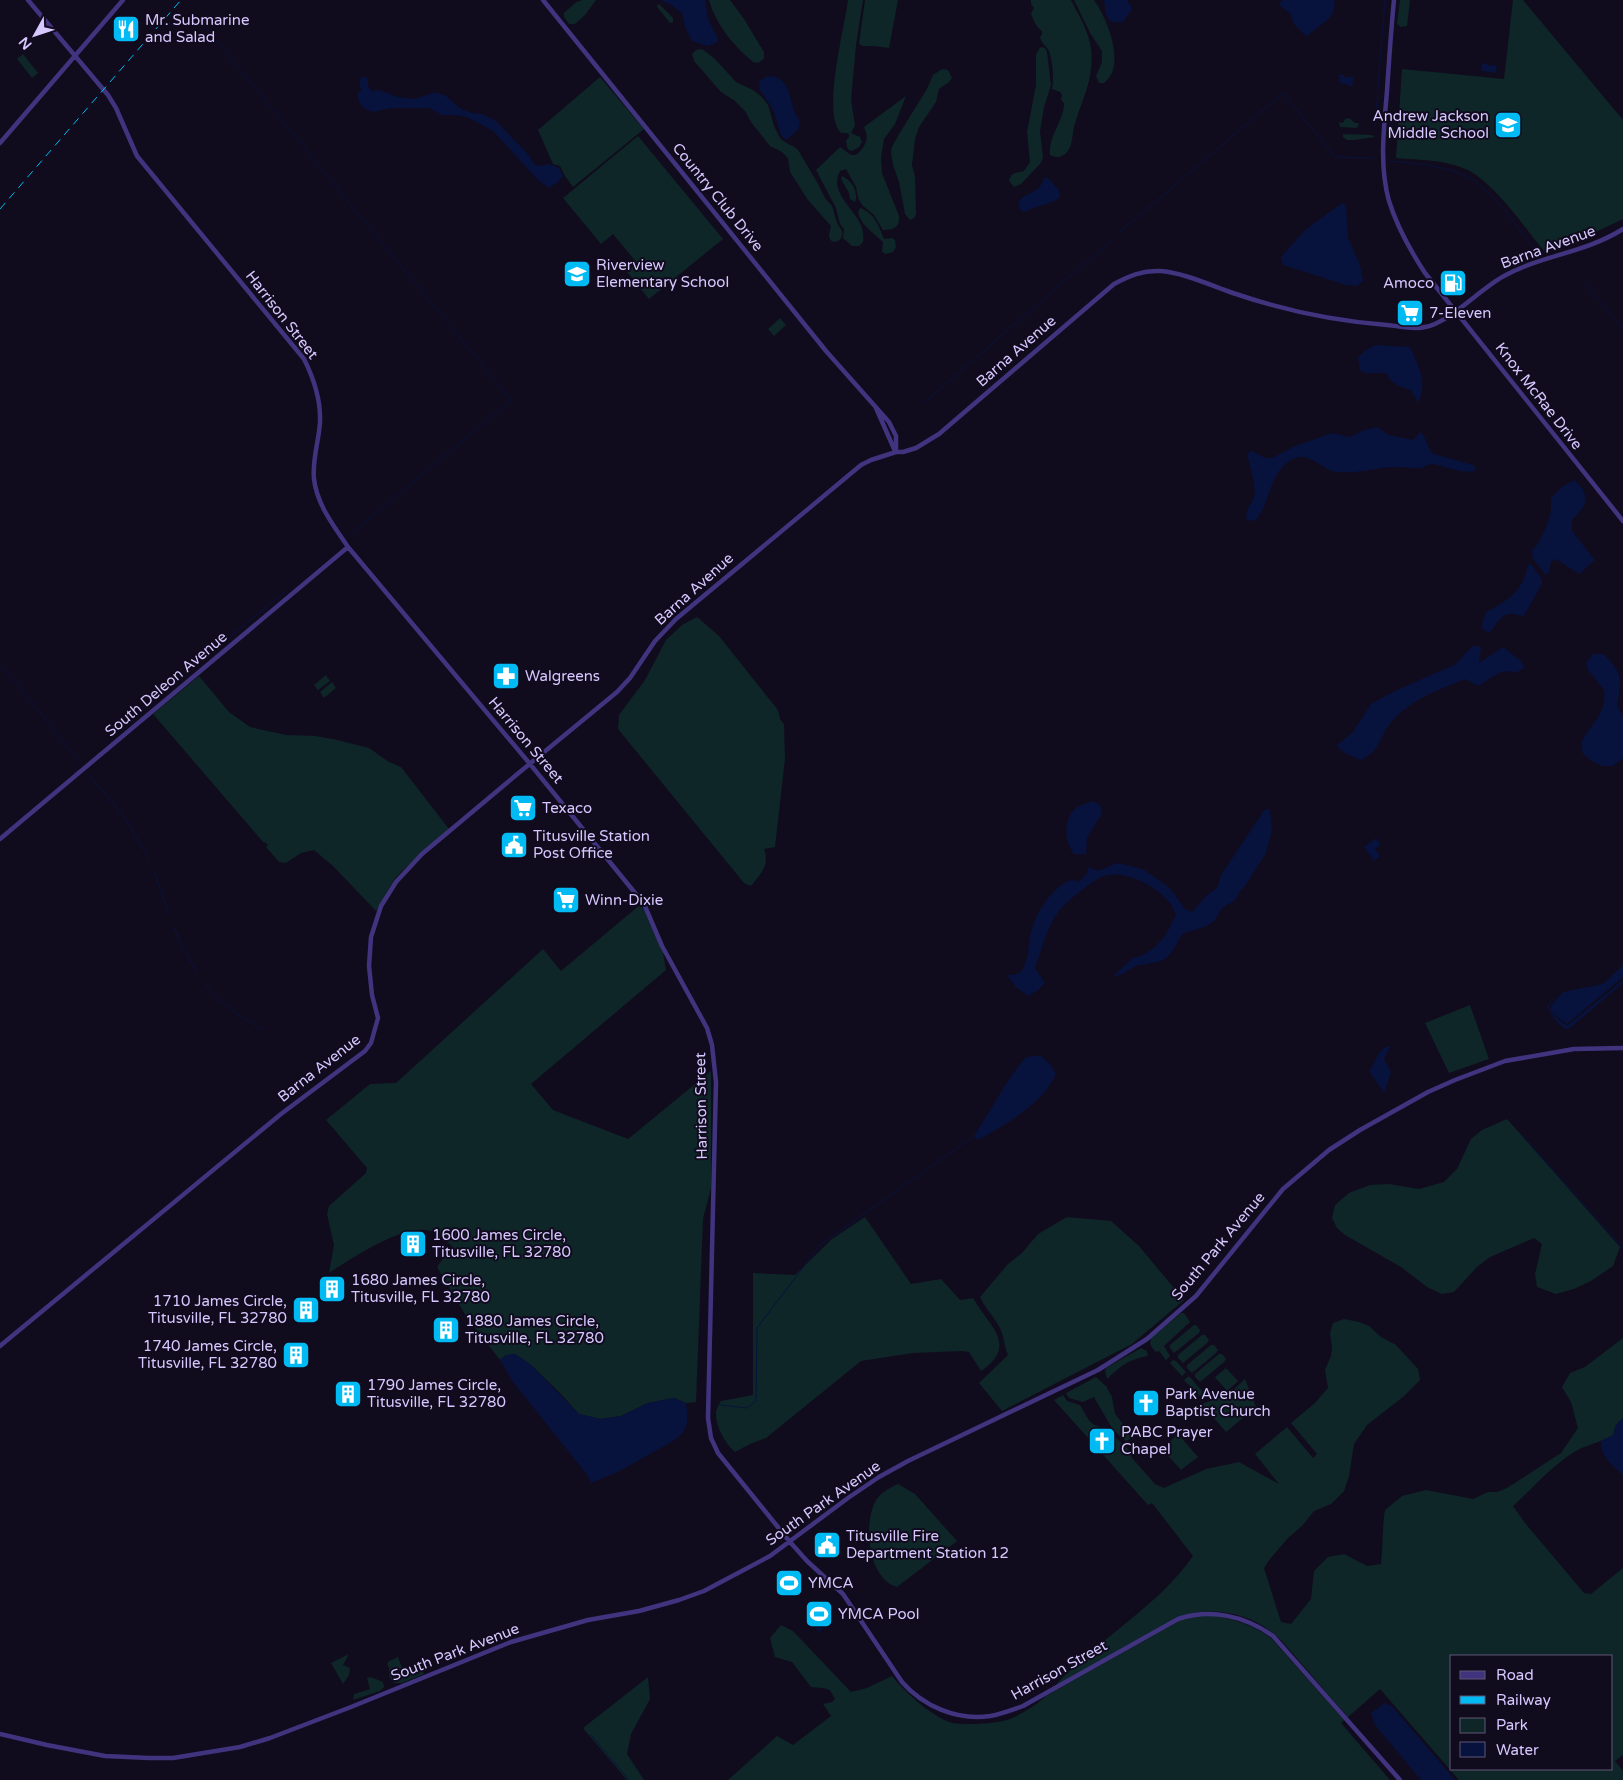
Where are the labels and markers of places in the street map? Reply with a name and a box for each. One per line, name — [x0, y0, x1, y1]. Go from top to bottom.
place label: Mr. Submarine and Salad — [145, 11, 249, 46]
restaurant icon: Mr. Submarine and Salad — [111, 14, 141, 44]
place label: Andrew Jackson Middle School — [1373, 107, 1489, 142]
school or university icon: Andrew Jackson Middle School — [1493, 110, 1523, 140]
place label: Riverview Elementary School — [596, 256, 729, 291]
school or university icon: Riverview Elementary School — [562, 259, 592, 289]
fuel station icon: Amoco — [1438, 268, 1468, 298]
place label: Amoco — [1383, 274, 1434, 292]
supermarket icon: 7-Eleven — [1395, 298, 1425, 328]
place label: 7-Eleven — [1429, 304, 1491, 322]
pharmacy icon: Walgreens — [491, 661, 521, 691]
place label: Walgreens — [525, 667, 600, 685]
supermarket icon: Texaco — [508, 793, 538, 823]
place label: Texaco — [542, 799, 592, 817]
place label: Titusville Station Post Office — [533, 827, 650, 862]
public building icon: Titusville Station Post Office — [499, 830, 529, 860]
supermarket icon: Winn-Dixie — [551, 885, 581, 915]
place label: Winn-Dixie — [585, 891, 663, 909]
place label: 1600 James Circle, Titusville, FL 32780 — [432, 1226, 571, 1261]
building icon: 1600 James Circle, Titusville, FL 32780 — [398, 1229, 428, 1259]
place label: 1680 James Circle, Titusville, FL 32780 — [351, 1271, 490, 1306]
building icon: 1680 James Circle, Titusville, FL 32780 — [317, 1274, 347, 1304]
place label: 1710 James Circle, Titusville, FL 32780 — [148, 1292, 287, 1327]
building icon: 1710 James Circle, Titusville, FL 32780 — [291, 1295, 321, 1325]
place label: 1880 James Circle, Titusville, FL 32780 — [465, 1312, 604, 1347]
building icon: 1880 James Circle, Titusville, FL 32780 — [431, 1315, 461, 1345]
place label: 1740 James Circle, Titusville, FL 32780 — [138, 1337, 277, 1372]
building icon: 1740 James Circle, Titusville, FL 32780 — [281, 1340, 311, 1370]
place label: 1790 James Circle, Titusville, FL 32780 — [367, 1376, 506, 1411]
building icon: 1790 James Circle, Titusville, FL 32780 — [333, 1379, 363, 1409]
place label: Park Avenue Baptist Church — [1165, 1385, 1271, 1420]
church icon: Park Avenue Baptist Church — [1131, 1388, 1161, 1418]
place label: PABC Prayer Chapel — [1121, 1423, 1213, 1458]
church icon: PABC Prayer Chapel — [1087, 1426, 1117, 1456]
place label: Titusville Fire Department Station 12 — [846, 1527, 1009, 1562]
public building icon: Titusville Fire Department Station 12 — [812, 1530, 842, 1560]
sports icon: YMCA — [774, 1568, 804, 1598]
place label: YMCA — [808, 1574, 854, 1592]
sports icon: YMCA Pool — [804, 1599, 834, 1629]
place label: YMCA Pool — [838, 1605, 919, 1623]

